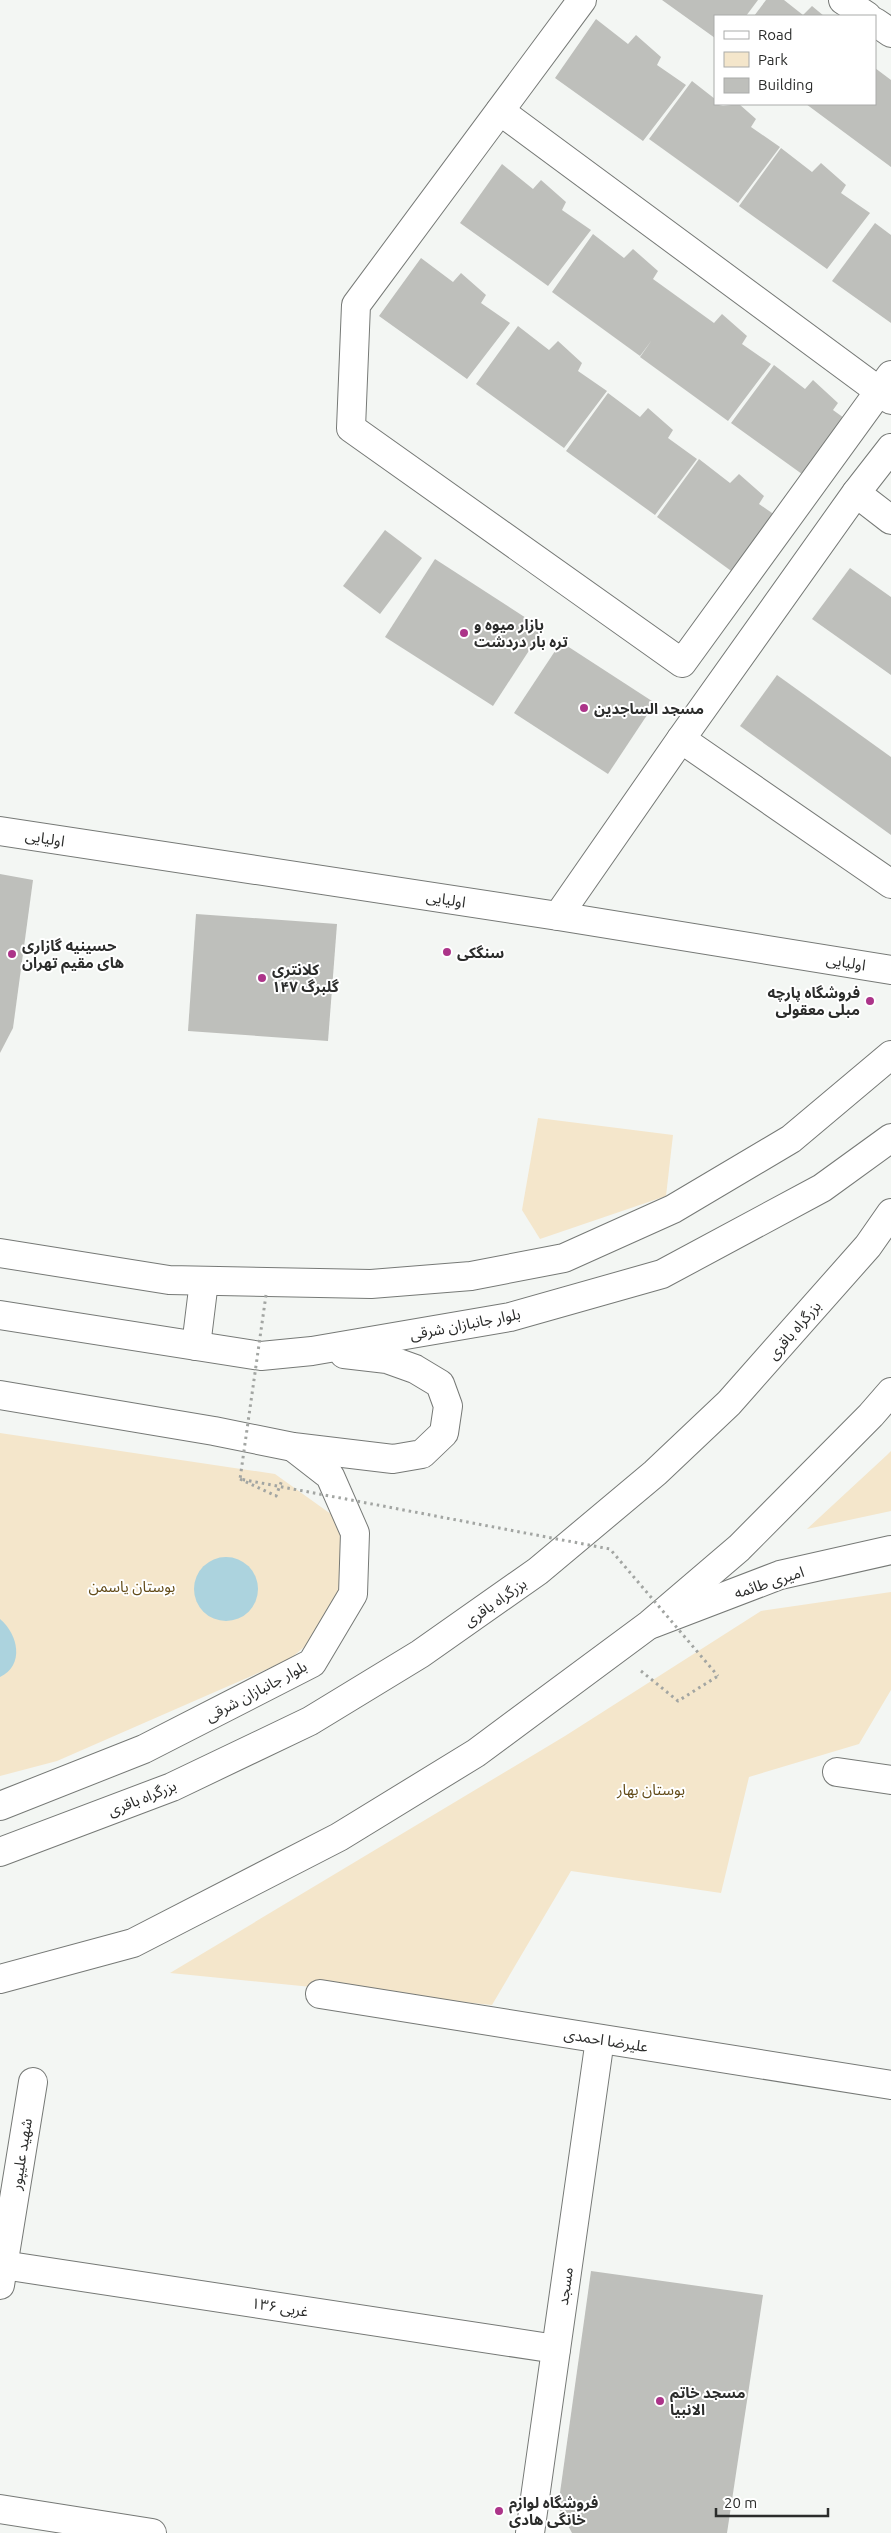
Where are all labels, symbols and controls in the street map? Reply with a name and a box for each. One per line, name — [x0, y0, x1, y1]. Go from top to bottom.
legend — [714, 15, 876, 105]
text: Road — [758, 26, 793, 43]
text: Park — [758, 51, 788, 68]
text: Building — [758, 76, 813, 93]
place label: بازار میوه و تره بار دردشت — [474, 616, 569, 651]
marker: بازار میوه و تره بار دردشت — [458, 627, 470, 639]
place label: مسجد الساجدین — [594, 700, 704, 718]
marker: مسجد الساجدین — [578, 702, 590, 714]
street label: اولیایی — [24, 827, 66, 850]
street label: اولیایی — [425, 888, 467, 911]
place label: حسینیه گازاری های مقیم تهران — [22, 937, 124, 974]
place label: سنگکی — [457, 944, 504, 962]
marker: سنگکی — [441, 946, 453, 958]
marker: حسینیه گازاری های مقیم تهران — [6, 948, 18, 960]
street label: اولیایی — [825, 951, 867, 974]
place label: کلانتری ۱۴۷ گلبرگ — [272, 961, 339, 996]
marker: کلانتری ۱۴۷ گلبرگ — [256, 972, 268, 984]
place label: فروشگاه پارچه مبلی معقولی — [767, 984, 860, 1019]
marker: فروشگاه پارچه مبلی معقولی — [864, 995, 876, 1007]
street label: بزرگراه باقری — [764, 1297, 825, 1363]
street label: بلوار جانبازان شرقی — [408, 1305, 522, 1344]
street label: امیری طائمه — [732, 1563, 806, 1602]
street label: بزرگراه باقری — [461, 1574, 530, 1630]
park label: بوستان یاسمن — [89, 1578, 175, 1596]
street label: بلوار جانبازان شرقی — [202, 1657, 310, 1726]
street label: بزرگراه باقری — [105, 1777, 179, 1820]
park label: بوستان بهار — [616, 1781, 685, 1799]
street label: علیرضا احمدی — [563, 2025, 650, 2056]
street label: شهید علیپور — [7, 2117, 37, 2192]
street label: مسجد — [554, 2266, 576, 2306]
street label: ۱۳۶ غربی — [250, 2294, 310, 2321]
place label: مسجد خاتم الانبیا — [670, 2384, 745, 2418]
marker: مسجد خاتم الانبیا — [654, 2395, 666, 2407]
scale bar — [716, 2486, 828, 2518]
place label: فروشگاه لوازم خانگی هادی — [509, 2494, 598, 2529]
text: 20 m — [724, 2494, 757, 2511]
marker: فروشگاه لوازم خانگی هادی — [493, 2505, 505, 2517]

